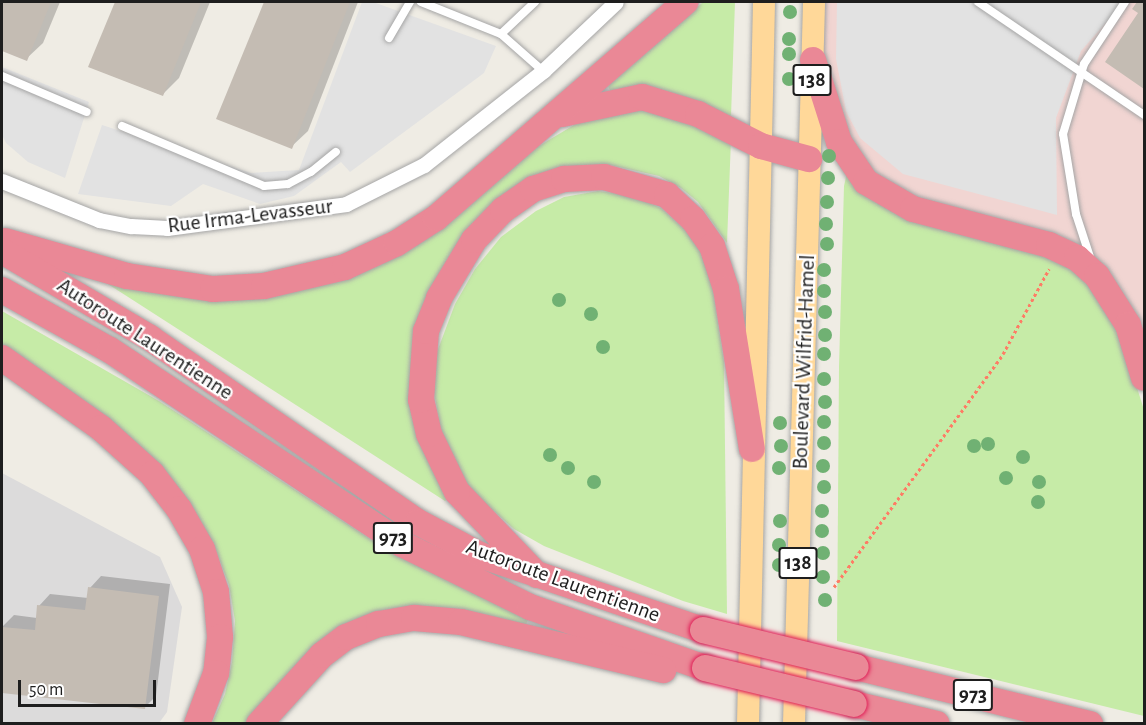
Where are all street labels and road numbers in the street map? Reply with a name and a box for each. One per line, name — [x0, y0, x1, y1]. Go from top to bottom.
road number: 138 — [792, 62, 832, 98]
street label: Rue Irma-Levasseur — [166, 193, 334, 239]
street label: Boulevard Wilfrid-Hamel — [787, 254, 821, 470]
street label: Autoroute Laurentienne — [52, 272, 238, 406]
road number: 973 — [372, 520, 414, 556]
street label: Autoroute Laurentienne — [462, 534, 664, 628]
road number: 138 — [778, 545, 818, 581]
road number: 973 — [952, 677, 994, 713]

